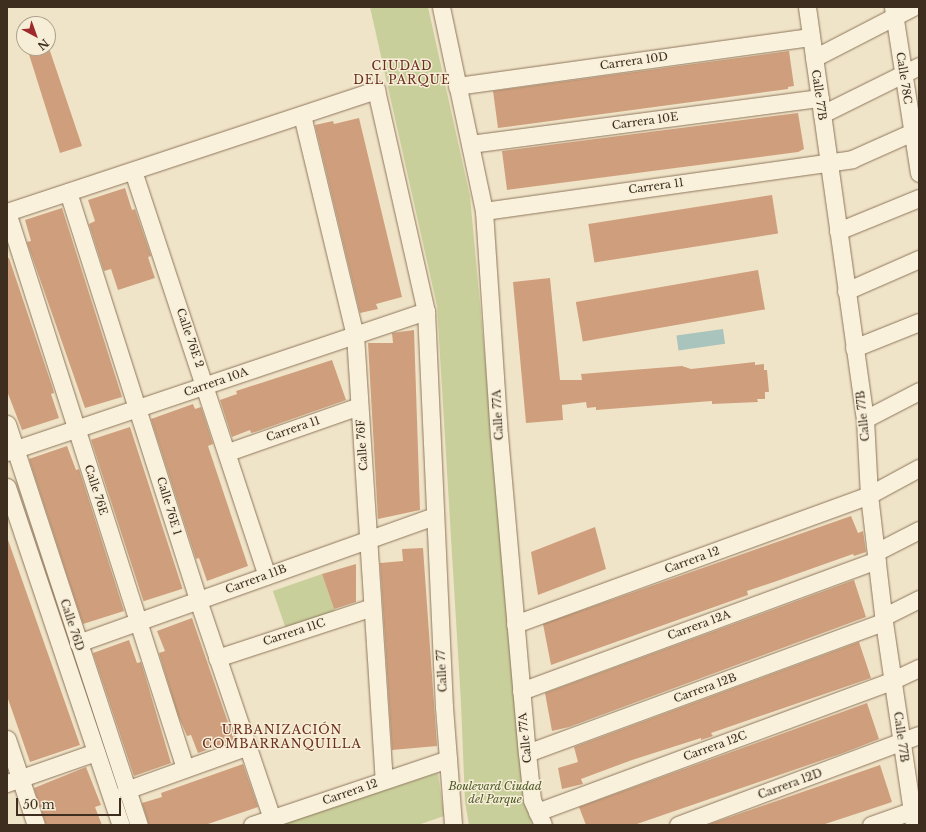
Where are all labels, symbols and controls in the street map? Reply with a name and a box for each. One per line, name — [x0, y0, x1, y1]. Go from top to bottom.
north arrow — [16, 16, 56, 56]
text: N — [35, 36, 52, 53]
street label: Carrera 10D — [599, 50, 669, 72]
street label: Calle 78C — [893, 51, 915, 105]
district label: CIUDAD DEL PARQUE — [353, 59, 451, 87]
street label: Calle 77B — [809, 69, 829, 121]
street label: Carrera 10E — [611, 110, 679, 132]
street label: Carrera 11 — [627, 176, 685, 196]
street label: Calle 76E 2 — [174, 307, 206, 369]
street label: Carrera 10A — [182, 365, 250, 399]
street label: Calle 77A — [490, 389, 506, 441]
street label: Calle 77B — [854, 390, 872, 442]
street label: Carrera 11 — [264, 414, 322, 444]
street label: Calle 76F — [354, 419, 370, 471]
street label: Calle 76E — [82, 463, 110, 517]
street label: Calle 76E 1 — [154, 475, 184, 537]
street label: Carrera 12 — [663, 544, 721, 576]
street label: Carrera 11B — [224, 562, 288, 596]
street label: Calle 76D — [57, 597, 87, 653]
street label: Carrera 12A — [666, 607, 732, 643]
street label: Carrera 11C — [261, 616, 327, 648]
street label: Calle 77 — [434, 649, 450, 693]
street label: Carrera 12B — [672, 670, 738, 706]
street label: Calle 77B — [891, 711, 911, 763]
street label: Calle 77A — [516, 712, 534, 764]
district label: URBANIZACIÓN COMBARRANQUILLA — [202, 723, 362, 751]
street label: Carrera 12C — [681, 728, 749, 764]
street label: Carrera 12D — [756, 766, 824, 802]
street label: Carrera 12 — [321, 776, 379, 808]
park label: Boulevard Ciudad del Parque — [448, 780, 542, 806]
scale bar — [18, 790, 123, 816]
text: 50 m — [23, 797, 55, 812]

